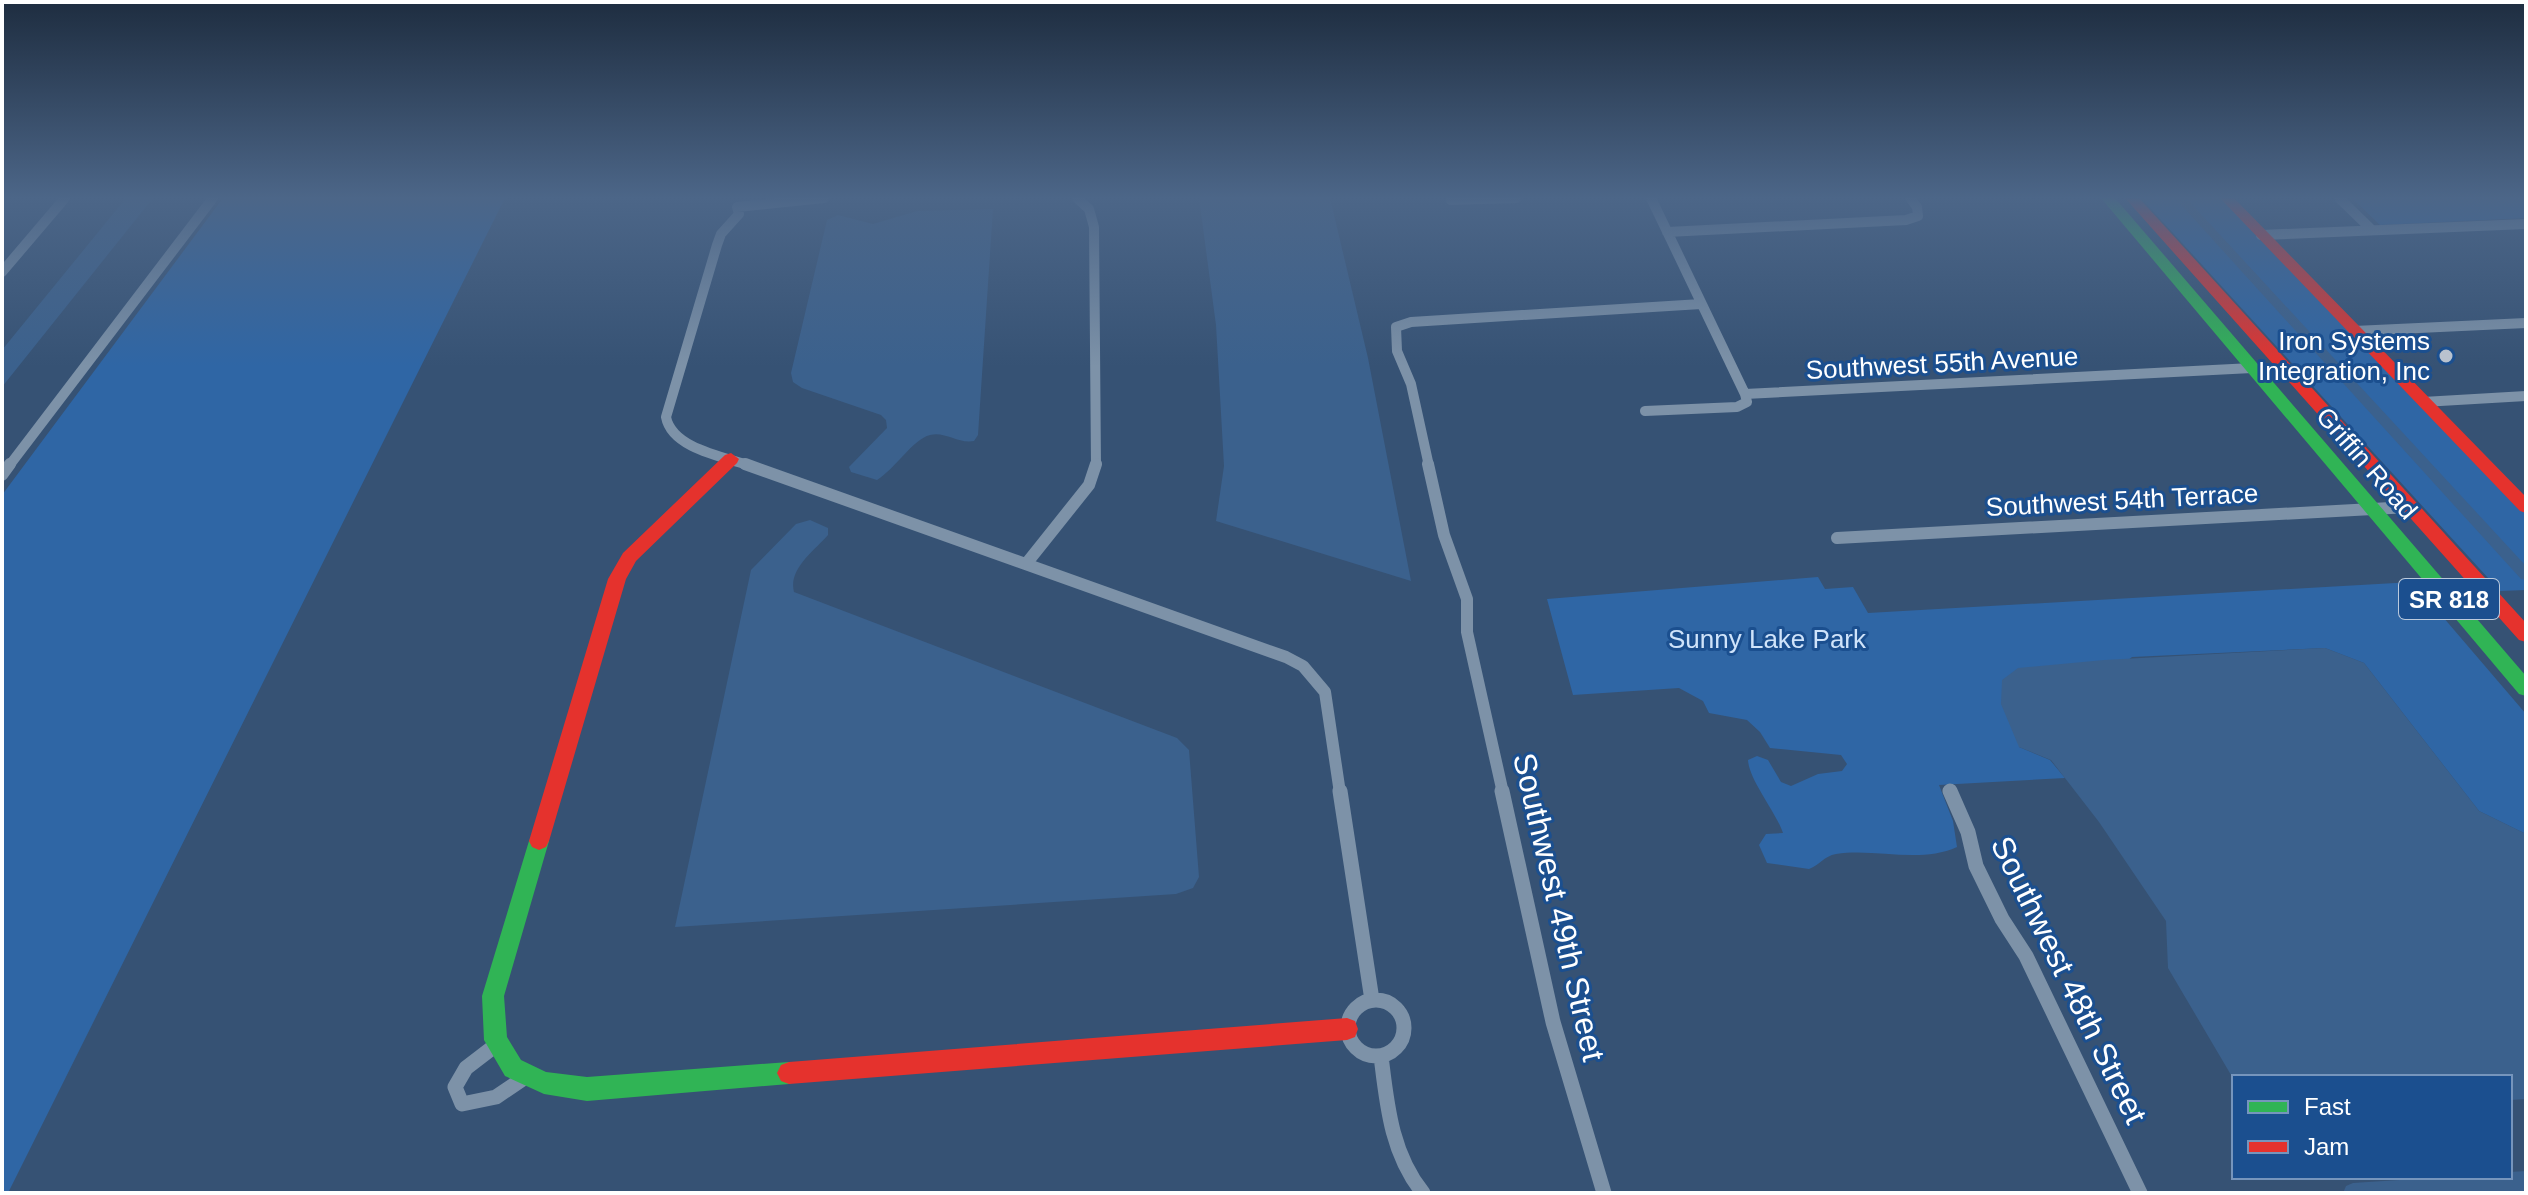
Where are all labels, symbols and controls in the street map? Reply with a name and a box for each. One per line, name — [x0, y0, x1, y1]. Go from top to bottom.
place label: Iron Systems Integration, Inc — [2258, 326, 2430, 386]
street label: Southwest 55th Avenue — [1805, 341, 2079, 385]
marker: Iron Systems Integration, Inc — [2437, 347, 2455, 365]
street label: Griffin Road — [2310, 401, 2424, 525]
street label: Southwest 54th Terrace — [1985, 478, 2259, 522]
road number: SR 818 — [2399, 579, 2499, 619]
park label: Sunny Lake Park — [1668, 624, 1867, 654]
street label: Southwest 49th Street — [1506, 750, 1612, 1065]
street label: Southwest 48th Street — [1984, 831, 2154, 1129]
legend — [2232, 1075, 2512, 1179]
text: Fast — [2304, 1093, 2351, 1120]
text: Jam — [2304, 1133, 2349, 1160]

